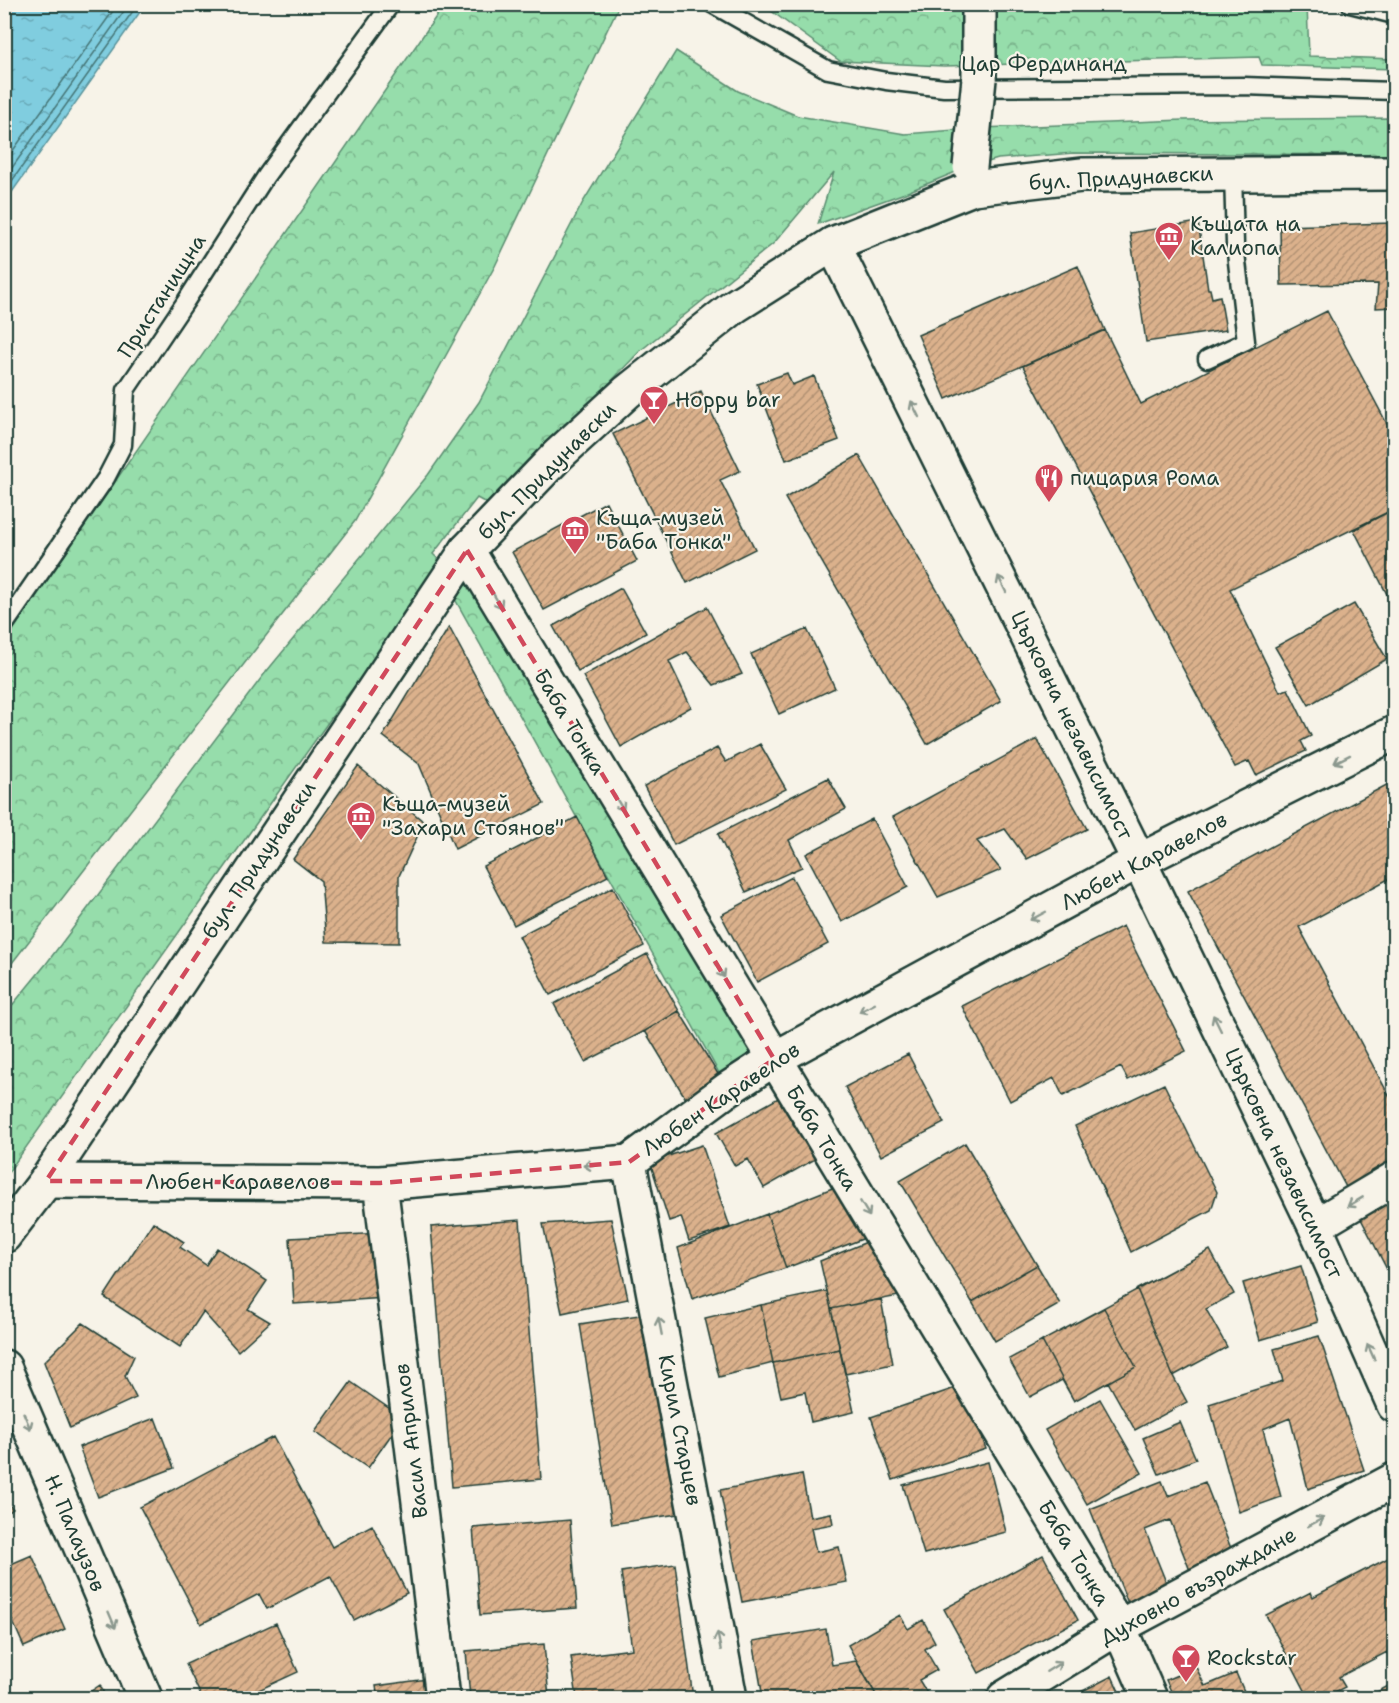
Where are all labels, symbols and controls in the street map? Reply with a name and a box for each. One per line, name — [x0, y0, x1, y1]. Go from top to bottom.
street label: Цар Фердинанд — [961, 50, 1127, 78]
street label: бул. Придунавски — [1028, 159, 1214, 197]
place label: Къщата на Калиопа — [1190, 210, 1301, 262]
museum icon: Къщата на Калиопа — [1153, 220, 1185, 262]
street label: Пристанищна — [111, 229, 213, 363]
bar icon: Hoppy bar — [638, 384, 670, 426]
place label: Hoppy bar — [675, 386, 781, 414]
street label: бул. Придунавски — [472, 396, 622, 546]
one-way arrow — [909, 401, 920, 419]
restaurant icon: пицария Рома — [1033, 462, 1065, 504]
place label: пицария Рома — [1070, 464, 1219, 492]
place label: Къща-музей "Баба Тонка" — [596, 504, 731, 556]
museum icon: Къща-музей "Баба Тонка" — [559, 514, 591, 556]
one-way arrow — [995, 575, 1007, 593]
one-way arrow — [491, 591, 503, 608]
street label: Църковна независимост — [1004, 606, 1140, 844]
street label: Баба Тонка — [527, 664, 613, 780]
one-way arrow — [1334, 754, 1352, 765]
street label: бул. Придунавски — [196, 775, 322, 944]
place label: Къща-музей "Захари Стоянов" — [382, 790, 564, 842]
one-way arrow — [614, 794, 626, 811]
museum icon: Къща-музей "Захари Стоянов" — [345, 800, 377, 842]
street label: Любен Каравелов — [1056, 805, 1232, 917]
one-way arrow — [1030, 911, 1048, 922]
one-way arrow — [714, 961, 726, 978]
one-way arrow — [859, 1002, 876, 1014]
one-way arrow — [1211, 1014, 1223, 1032]
street label: Любен Каравелов — [637, 1036, 805, 1162]
street label: Църковна независимост — [1218, 1043, 1350, 1283]
street label: Баба Тонка — [779, 1080, 865, 1196]
one-way arrow — [583, 1160, 602, 1171]
street label: Любен Каравелов — [146, 1168, 330, 1196]
one-way arrow — [1347, 1196, 1364, 1208]
one-way arrow — [859, 1200, 871, 1217]
one-way arrow — [654, 1316, 665, 1336]
one-way arrow — [1365, 1343, 1376, 1361]
street label: Кирил Старцев — [652, 1352, 708, 1508]
street label: Васил Априлов — [388, 1362, 434, 1520]
one-way arrow — [22, 1412, 33, 1430]
street label: Н. Палаузов — [38, 1470, 112, 1596]
street label: Баба Тонка — [1031, 1495, 1117, 1611]
one-way arrow — [1307, 1516, 1324, 1528]
street label: Духовно възраждане — [1095, 1520, 1301, 1652]
one-way arrow — [107, 1610, 118, 1629]
one-way arrow — [713, 1632, 724, 1651]
bar icon: Rockstar — [1170, 1642, 1202, 1684]
place label: Rockstar — [1207, 1644, 1297, 1672]
one-way arrow — [1045, 1661, 1062, 1673]

